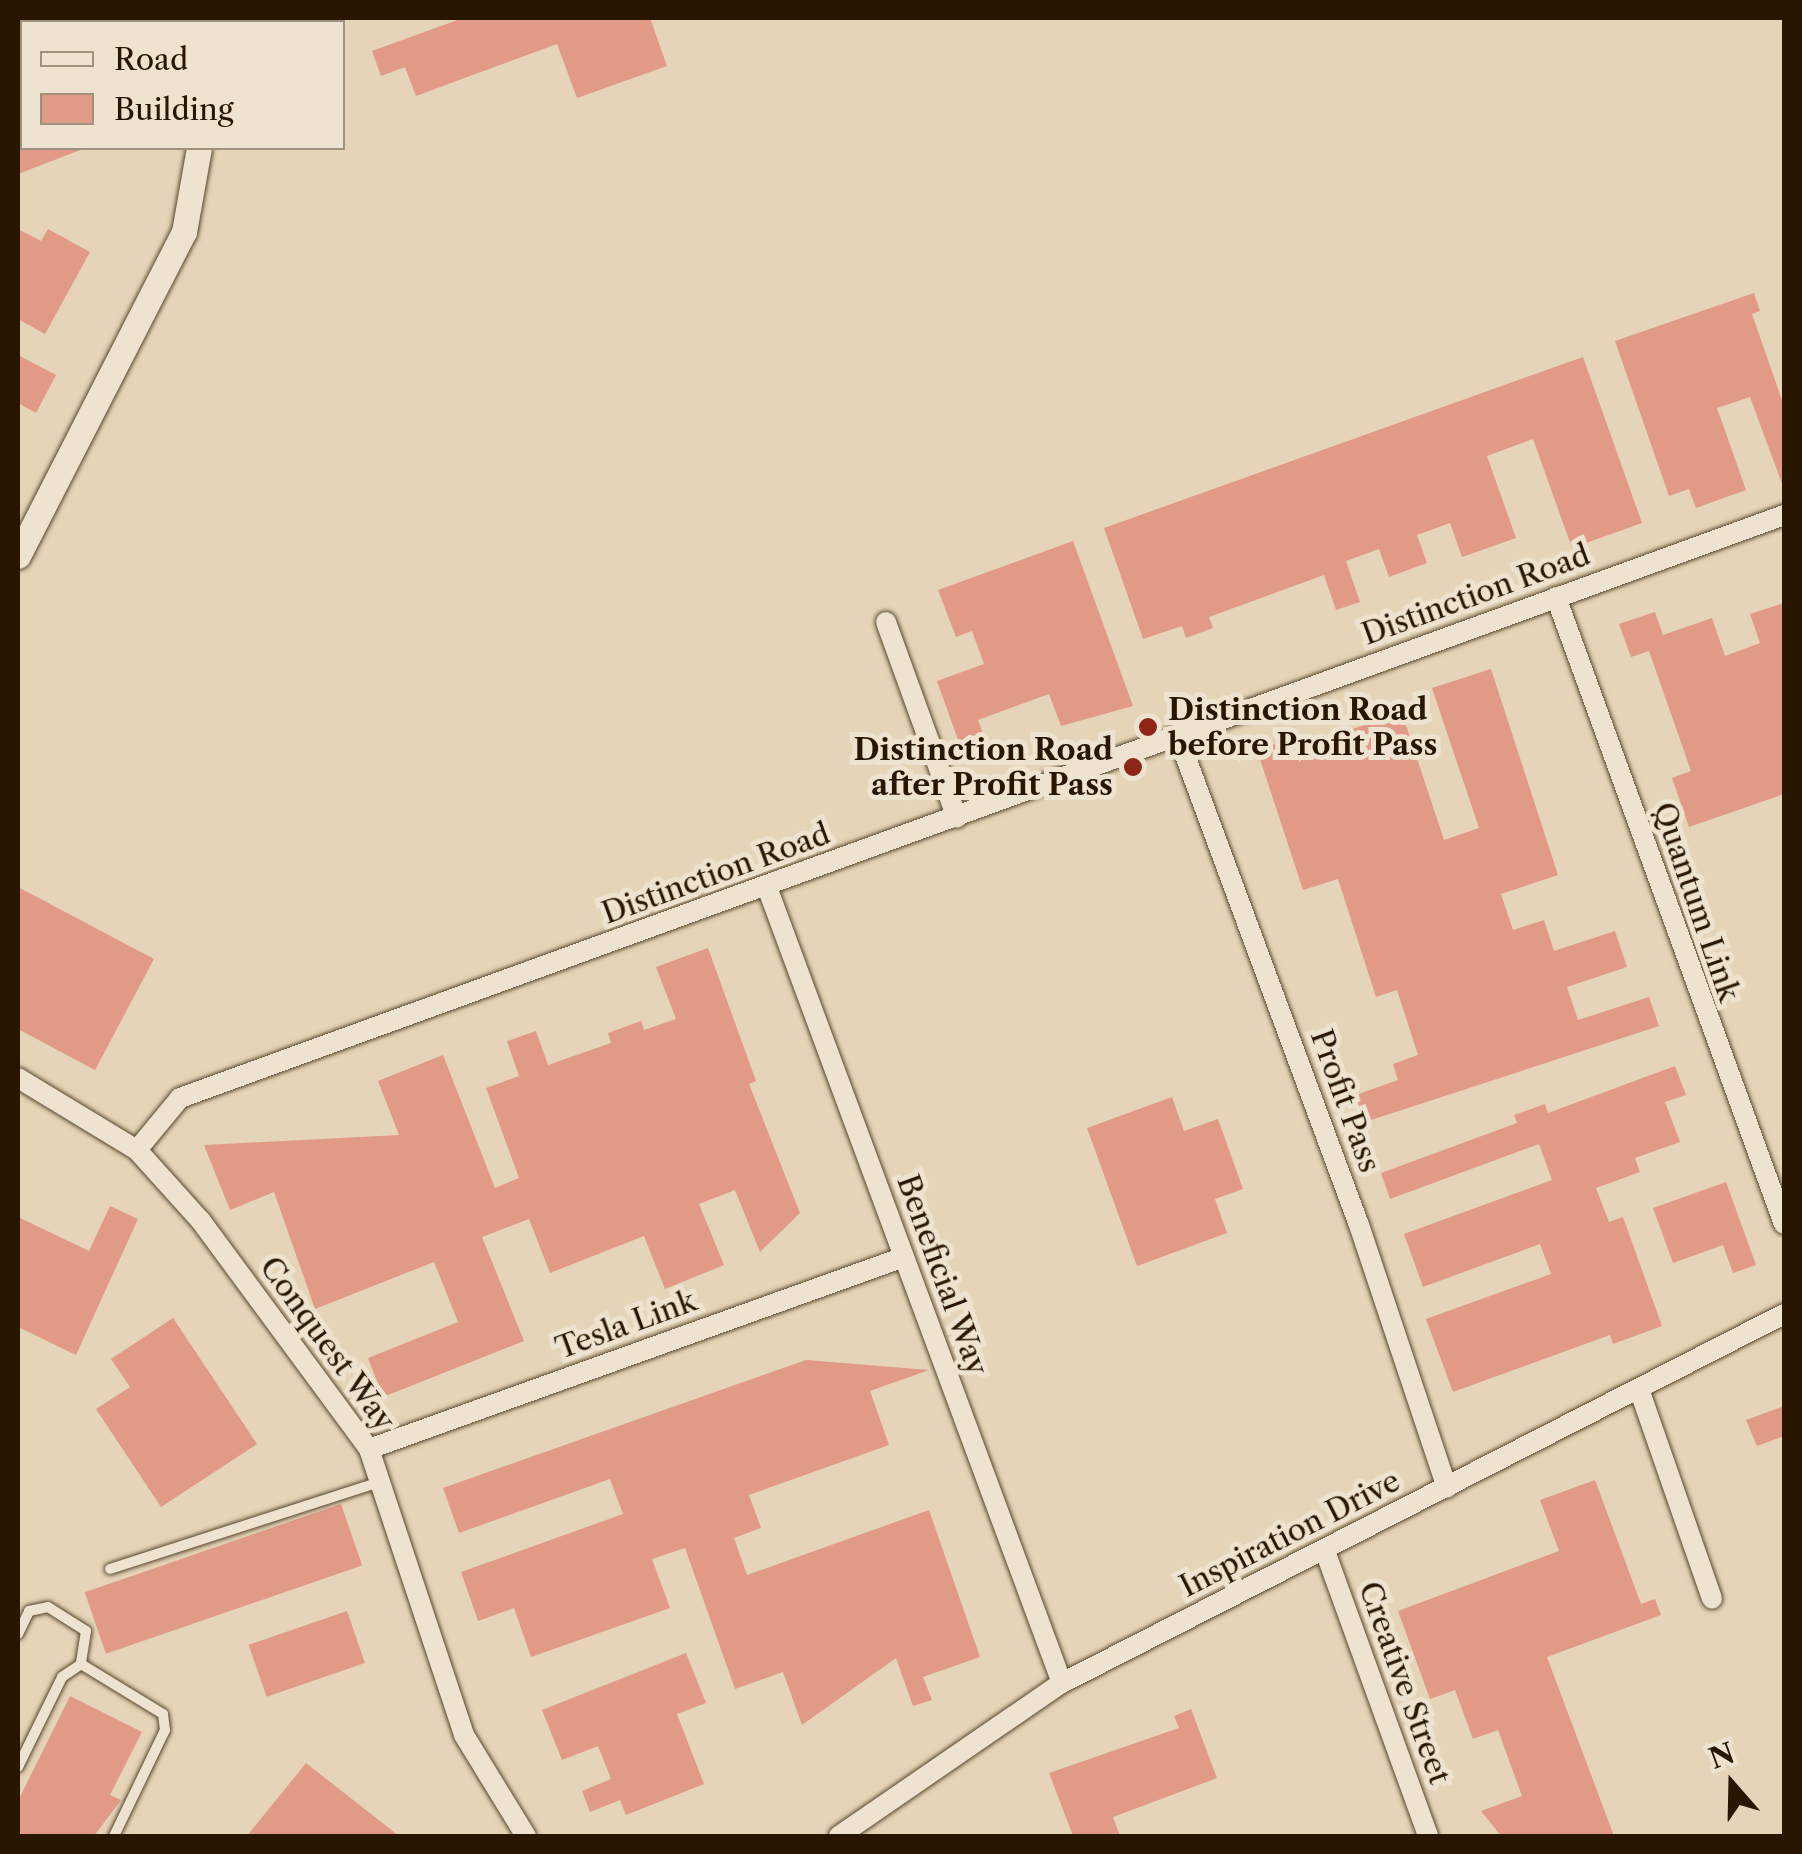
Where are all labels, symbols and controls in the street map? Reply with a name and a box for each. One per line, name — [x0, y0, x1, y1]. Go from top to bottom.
legend — [20, 20, 345, 150]
text: Road — [114, 41, 188, 78]
text: Building — [114, 91, 234, 128]
street label: Distinction Road — [1357, 537, 1595, 653]
place label: Distinction Road before Profit Pass — [1168, 692, 1437, 762]
marker: Distinction Road before Profit Pass — [1137, 716, 1159, 738]
place label: Distinction Road after Profit Pass — [853, 732, 1113, 802]
marker: Distinction Road after Profit Pass — [1122, 756, 1144, 778]
street label: Quantum Link — [1645, 798, 1747, 1006]
street label: Distinction Road — [597, 816, 835, 932]
street label: Profit Pass — [1303, 1025, 1387, 1177]
street label: Beneficial Way — [889, 1169, 995, 1381]
street label: Conquest Way — [252, 1250, 402, 1438]
street label: Tesla Link — [551, 1283, 701, 1367]
street label: Inspiration Drive — [1174, 1463, 1406, 1605]
street label: Creative Street — [1351, 1577, 1457, 1789]
north arrow — [1682, 1734, 1782, 1834]
text: N — [1704, 1736, 1739, 1776]

